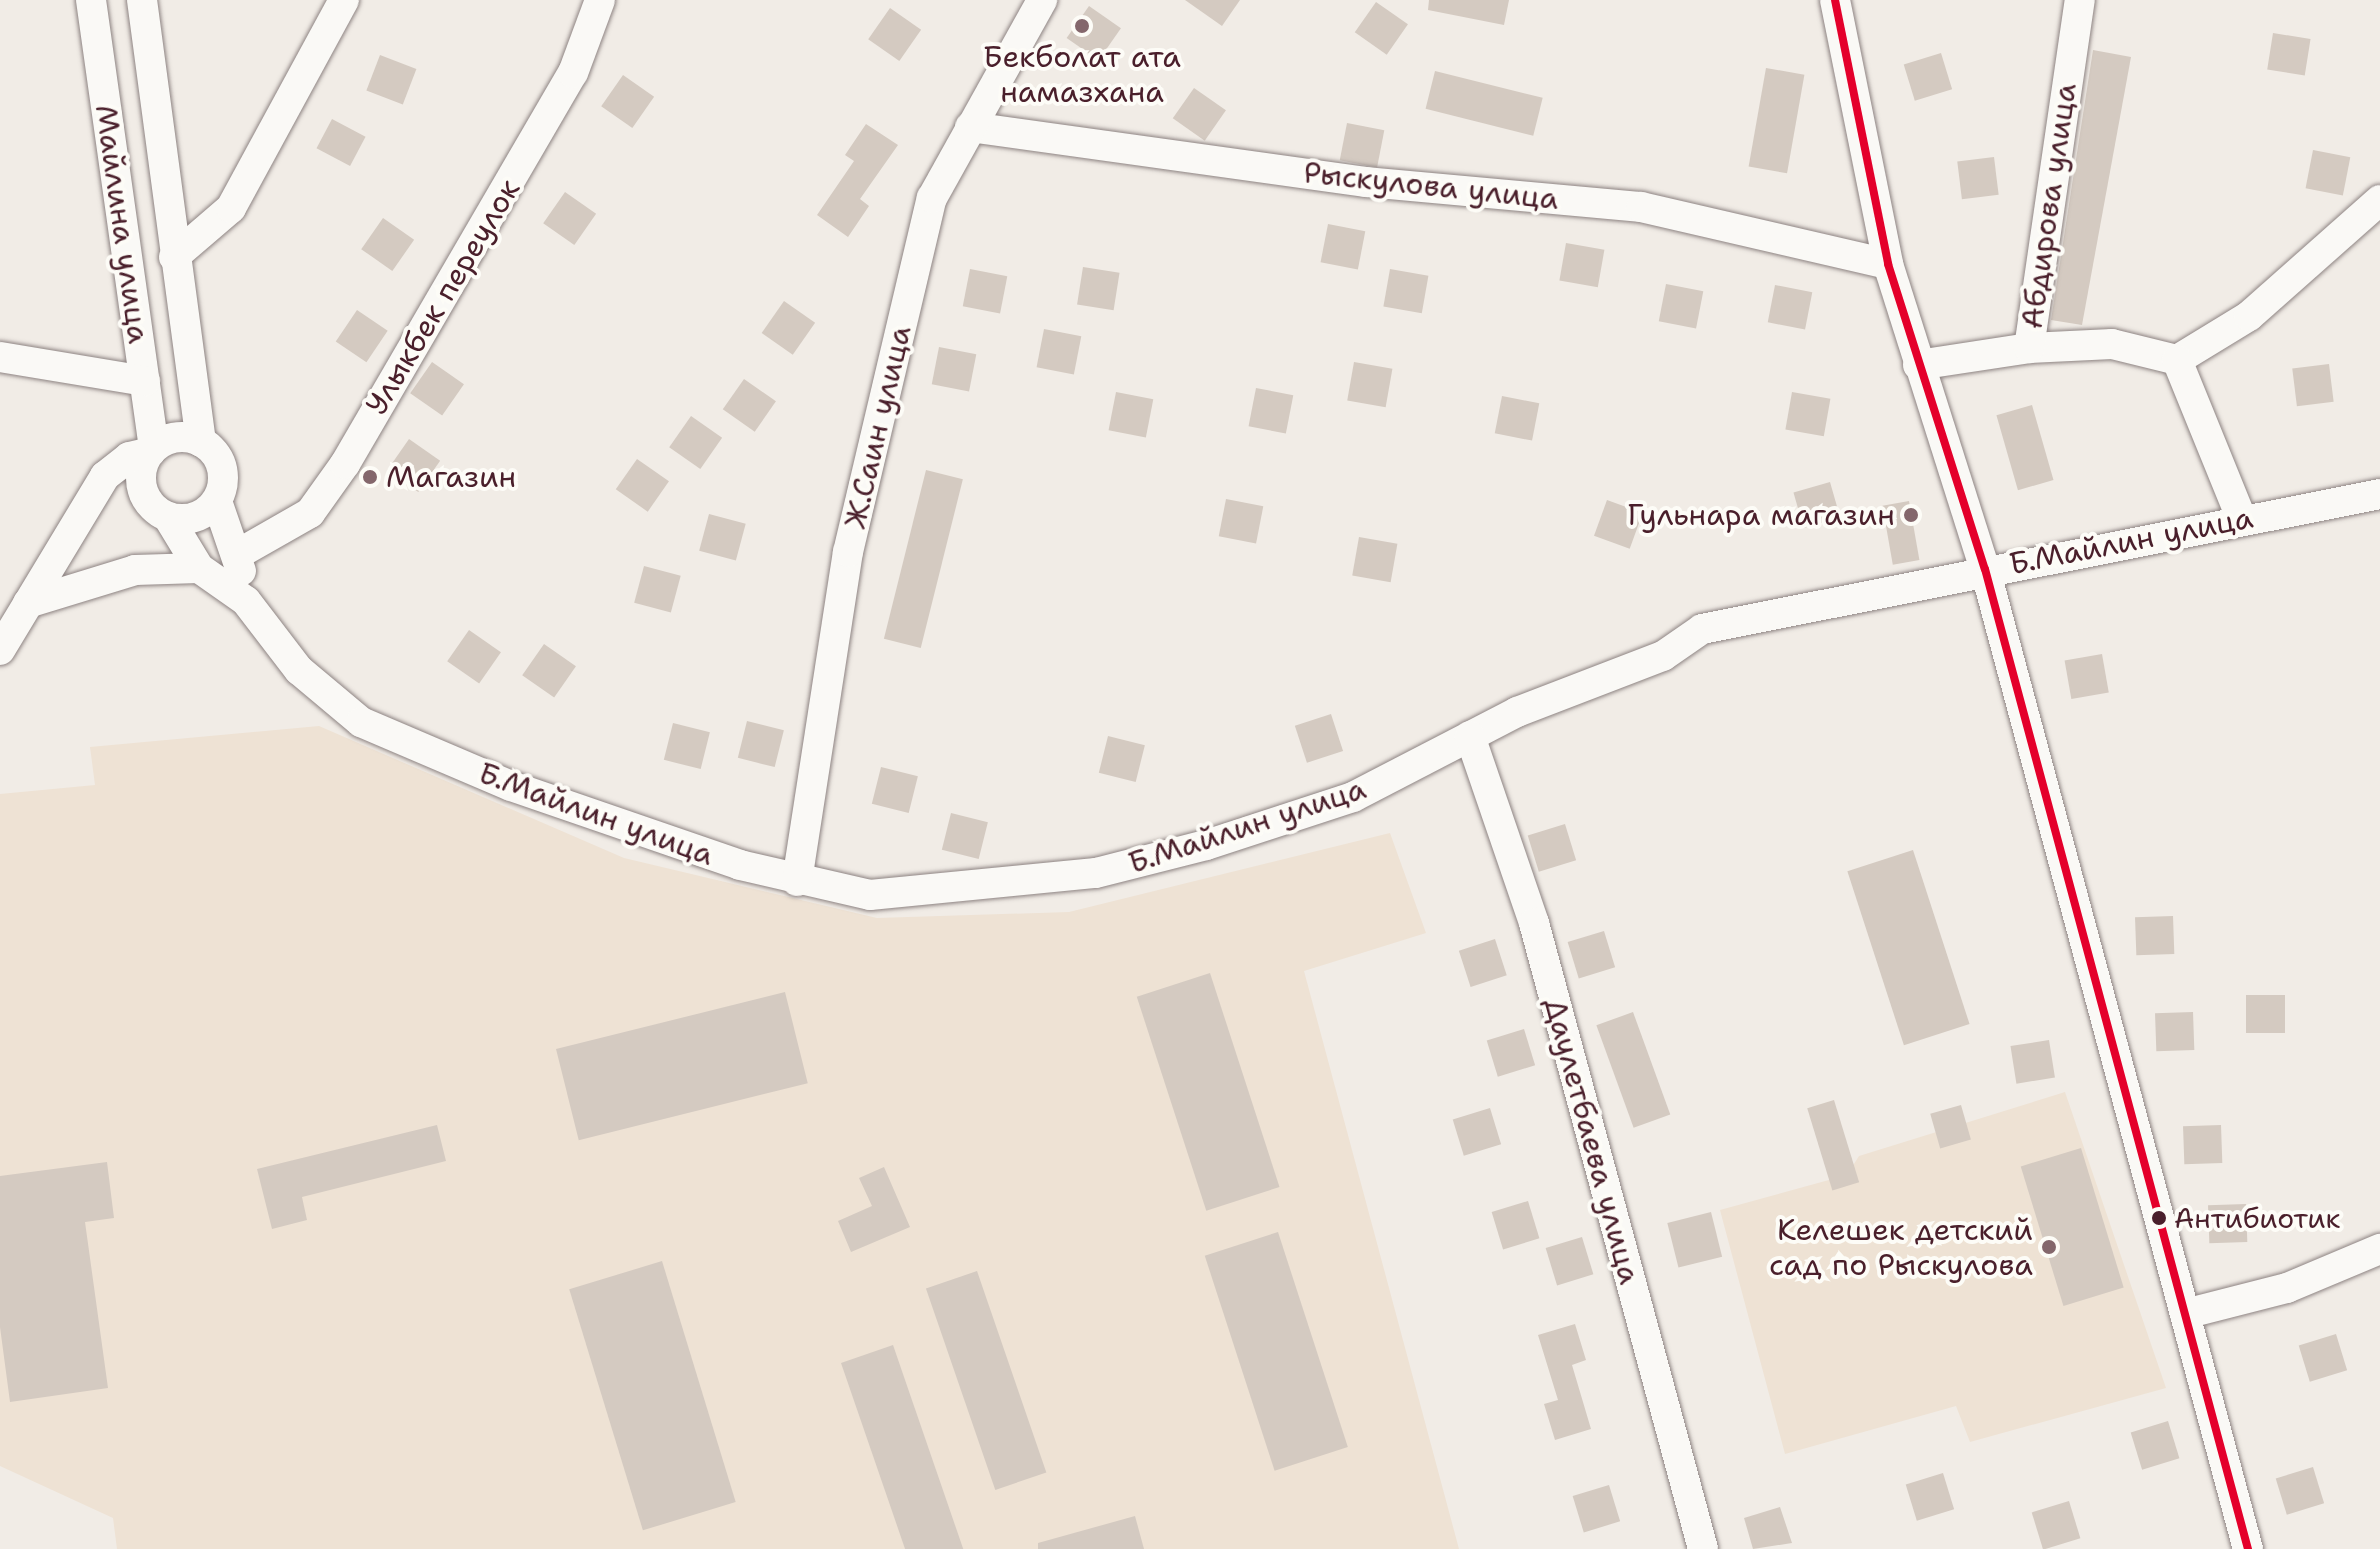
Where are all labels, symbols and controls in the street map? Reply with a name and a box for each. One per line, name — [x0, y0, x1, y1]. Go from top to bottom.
marker: Бекболат ата намазхана — [1073, 17, 1091, 35]
place label: Бекболат ата намазхана — [983, 39, 1181, 110]
street label: Абдирова улица — [2014, 81, 2084, 331]
street label: Майлина улица — [87, 102, 157, 346]
street label: Рыскулова улица — [1302, 155, 1560, 217]
street label: Улыкбек переулок — [358, 173, 528, 421]
street label: Ж.Саин улица — [837, 322, 919, 532]
place label: Магазин — [386, 459, 516, 495]
marker: Магазин — [361, 468, 379, 486]
place label: Гульнара магазин — [1627, 497, 1895, 533]
street label: Б.Майлин улица — [2006, 500, 2256, 582]
marker: Гульнара магазин — [1902, 506, 1920, 524]
street label: Б.Майлин улица — [474, 755, 718, 873]
street label: Б.Майлин улица — [1124, 771, 1370, 881]
street label: Даулетбаева улица — [1536, 994, 1648, 1288]
place label: Антибиотик — [2174, 1201, 2340, 1235]
marker: Антибиотик — [2151, 1210, 2167, 1226]
place label: Келешек детский сад по Рыскулова — [1769, 1212, 2033, 1282]
marker: Келешек детский сад по Рыскулова — [2040, 1238, 2058, 1256]

